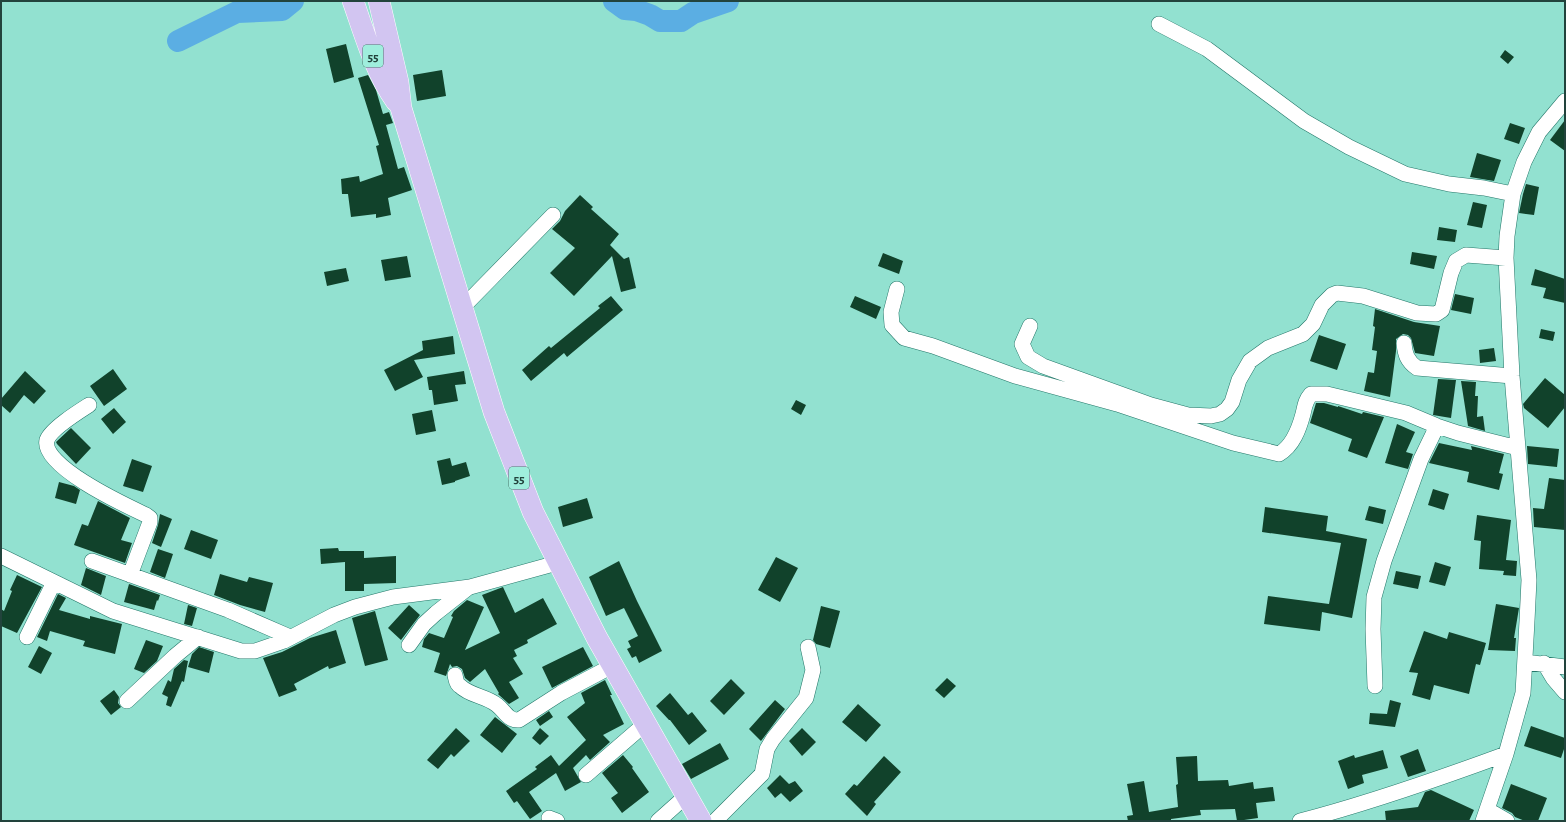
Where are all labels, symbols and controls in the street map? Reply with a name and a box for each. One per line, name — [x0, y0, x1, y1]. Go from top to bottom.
road number: 55 — [363, 45, 383, 67]
road number: 55 — [509, 467, 529, 489]

